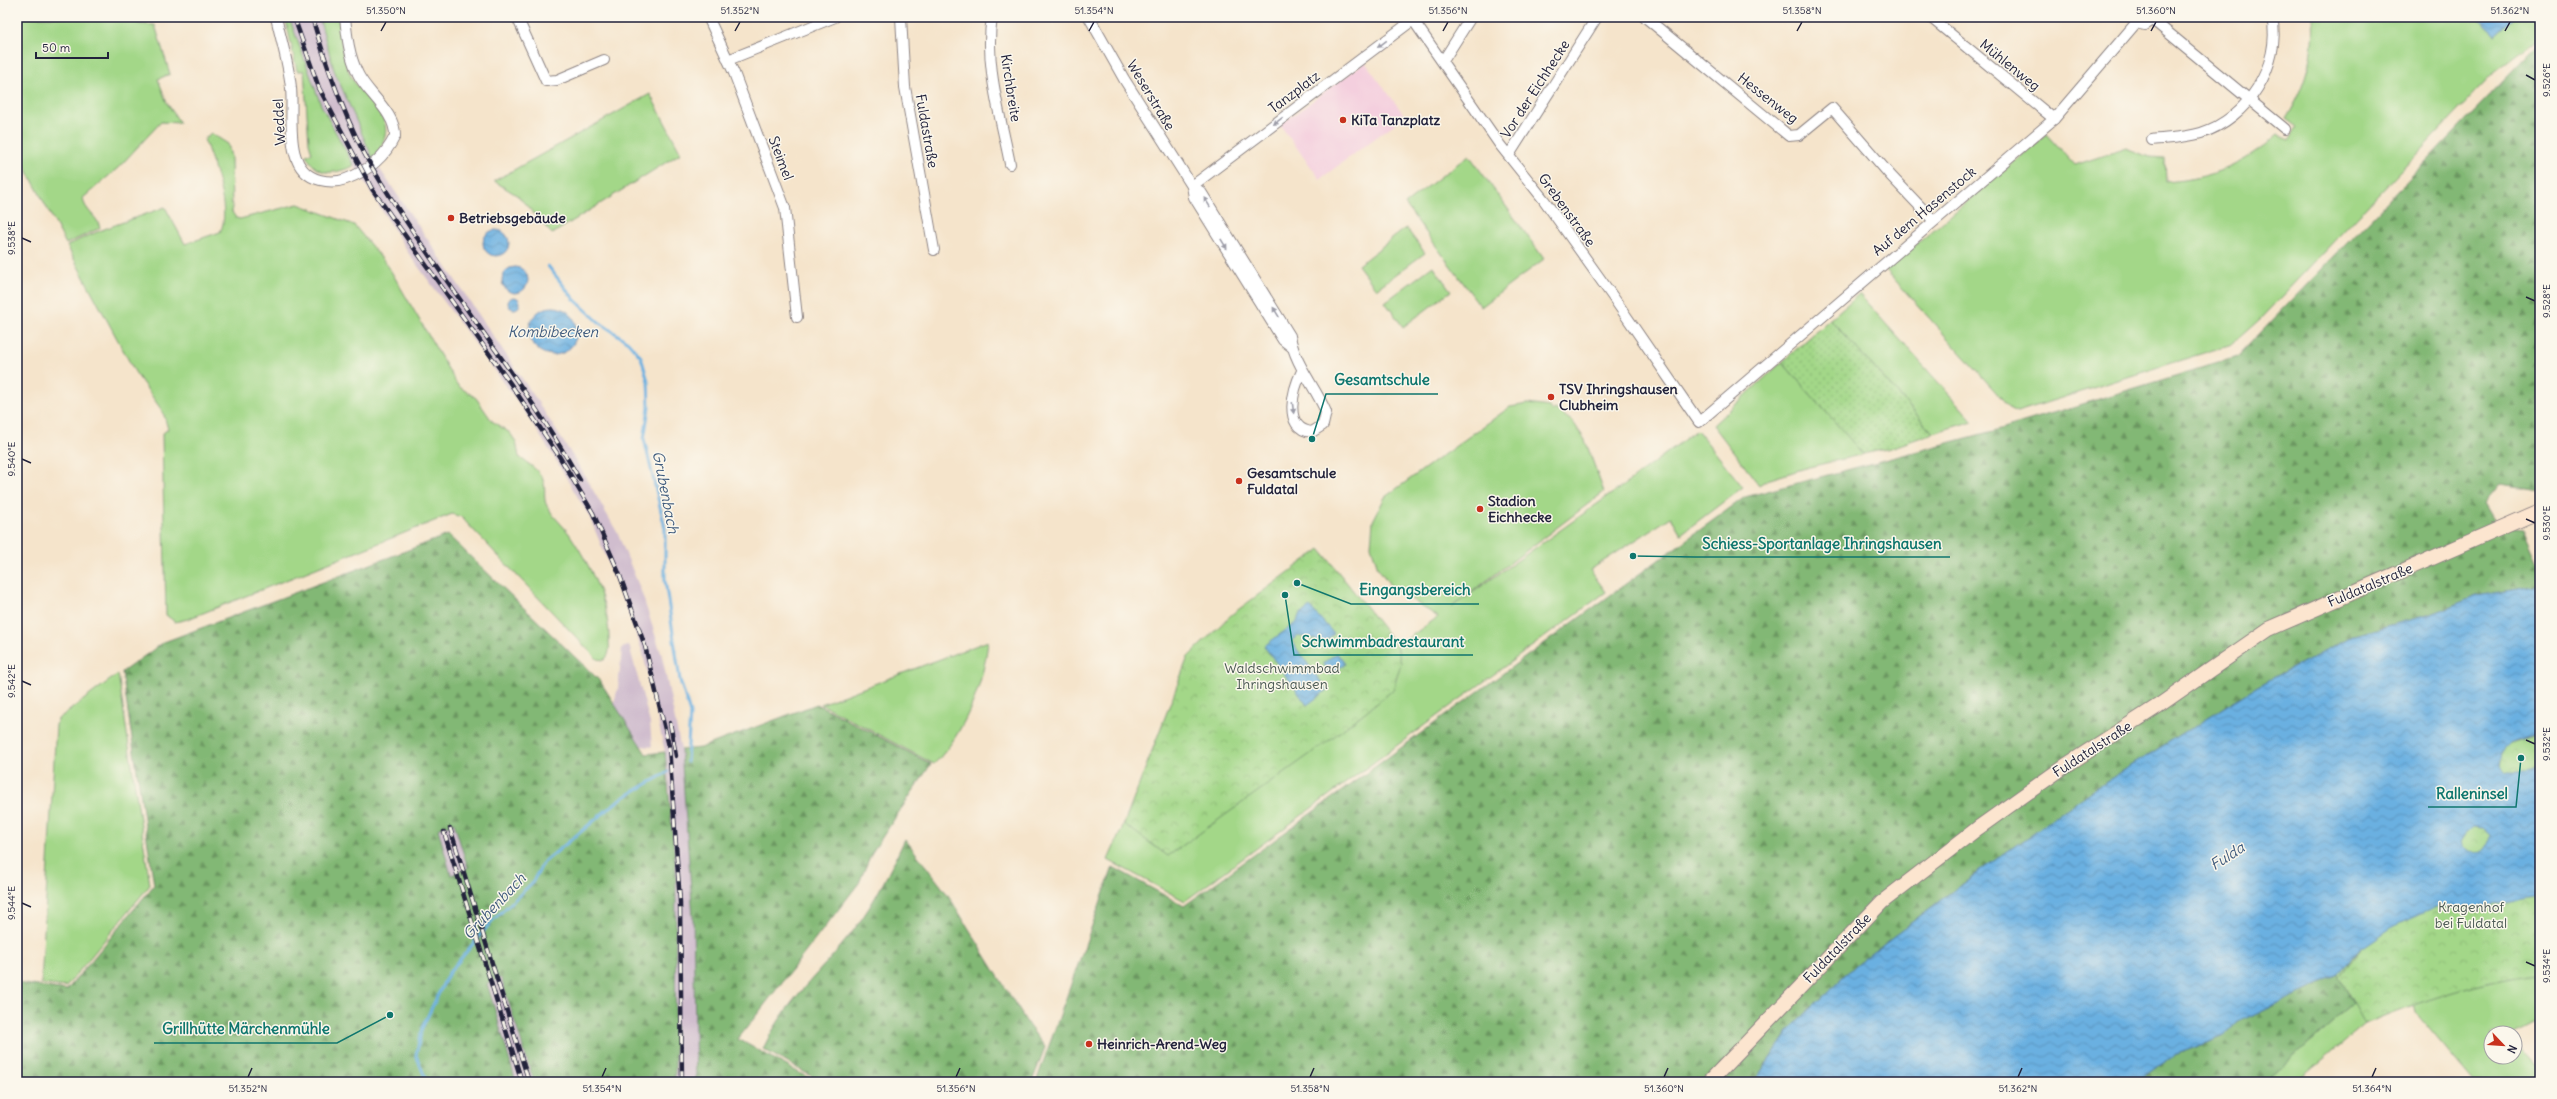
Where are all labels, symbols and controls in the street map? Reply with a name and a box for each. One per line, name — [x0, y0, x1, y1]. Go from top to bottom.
text: 51.350°N — [366, 4, 406, 17]
text: 51.352°N — [721, 4, 759, 17]
text: 51.354°N — [1074, 4, 1114, 17]
text: 51.356°N — [1428, 4, 1468, 17]
text: 51.358°N — [1782, 4, 1822, 17]
text: 51.360°N — [2136, 4, 2176, 17]
text: 51.362°N — [2491, 4, 2529, 17]
scale bar — [36, 34, 108, 60]
street label: Mühlenweg — [1976, 35, 2044, 95]
street label: Vor der Eichhecke — [1496, 36, 1574, 142]
one-way arrow — [1377, 39, 1387, 47]
text: 50 m — [42, 40, 71, 55]
street label: Kirchbreite — [997, 53, 1025, 123]
street label: Weserstraße — [1123, 56, 1179, 134]
text: 9.526°E — [2540, 63, 2553, 97]
street label: Tanzplatz — [1265, 67, 1324, 117]
street label: Hessenweg — [1734, 69, 1802, 127]
street label: Fuldastraße — [912, 93, 942, 169]
street label: Weddel — [269, 98, 289, 146]
place label: KiTa Tanzplatz — [1351, 111, 1441, 129]
marker: KiTa Tanzplatz — [1338, 115, 1348, 125]
one-way arrow — [1273, 117, 1283, 125]
street label: Steimel — [764, 133, 798, 183]
street label: Auf dem Hasenstock — [1869, 162, 1979, 260]
street label: Grebenstraße — [1534, 170, 1600, 250]
one-way arrow — [1204, 196, 1211, 208]
place label: Betriebsgebäude — [459, 209, 566, 227]
marker: Betriebsgebäude — [446, 213, 456, 223]
text: 9.538°E — [5, 221, 18, 255]
one-way arrow — [1220, 238, 1227, 250]
text: 9.528°E — [2540, 284, 2553, 318]
one-way arrow — [1272, 307, 1279, 318]
water label: Kombibecken — [508, 322, 599, 341]
callout: Gesamtschule — [1326, 367, 1438, 394]
text: Gesamtschule — [1334, 370, 1430, 389]
place label: TSV Ihringshausen Clubheim — [1559, 380, 1678, 414]
marker: TSV Ihringshausen Clubheim — [1546, 392, 1556, 402]
one-way arrow — [1290, 401, 1296, 414]
text: 9.540°E — [5, 441, 18, 476]
water label: Grubenbach — [649, 449, 683, 535]
place label: Gesamtschule Fuldatal — [1247, 464, 1337, 498]
marker: Gesamtschule Fuldatal — [1234, 476, 1244, 486]
place label: Stadion Eichhecke — [1488, 492, 1552, 526]
marker: Stadion Eichhecke — [1475, 504, 1485, 514]
text: 9.530°E — [2540, 505, 2553, 540]
callout: Schiess-Sportanlage Ihringshausen — [1695, 530, 1950, 557]
text: Schiess-Sportanlage Ihringshausen — [1702, 534, 1942, 554]
street label: Fuldatalstraße — [2325, 559, 2415, 611]
callout: Eingangsbereich — [1351, 577, 1479, 604]
text: Eingangsbereich — [1359, 580, 1471, 600]
callout: Schwimmbadrestaurant — [1294, 628, 1473, 655]
text: Schwimmbadrestaurant — [1302, 632, 1465, 651]
park label: Waldschwimmbad Ihringshausen — [1224, 659, 1340, 693]
text: 9.542°E — [5, 664, 18, 698]
street label: Fuldatalstraße — [2049, 717, 2135, 781]
text: 9.532°E — [2540, 727, 2553, 761]
callout: Ralleninsel — [2428, 780, 2516, 807]
text: Ralleninsel — [2436, 784, 2508, 803]
water label: Fulda — [2206, 837, 2249, 874]
water label: Grubenbach — [458, 869, 530, 943]
text: 9.544°E — [5, 886, 18, 920]
park label: Kragenhof bei Fuldatal — [2435, 898, 2507, 932]
street label: Fuldatalstraße — [1799, 909, 1875, 987]
text: 9.534°E — [2540, 949, 2553, 983]
callout: Grillhütte Märchenmühle — [154, 1016, 337, 1043]
text: Grillhütte Märchenmühle — [162, 1019, 330, 1038]
north arrow — [2483, 1025, 2523, 1065]
place label: Heinrich-Arend-Weg — [1097, 1035, 1227, 1053]
marker: Heinrich-Arend-Weg — [1084, 1039, 1094, 1049]
text: N — [2504, 1043, 2520, 1056]
text: 51.352°N — [229, 1082, 267, 1095]
text: 51.354°N — [582, 1082, 622, 1095]
text: 51.356°N — [936, 1082, 976, 1095]
text: 51.358°N — [1290, 1082, 1330, 1095]
text: 51.360°N — [1644, 1082, 1684, 1095]
text: 51.362°N — [1999, 1082, 2037, 1095]
text: 51.364°N — [2352, 1082, 2392, 1095]

